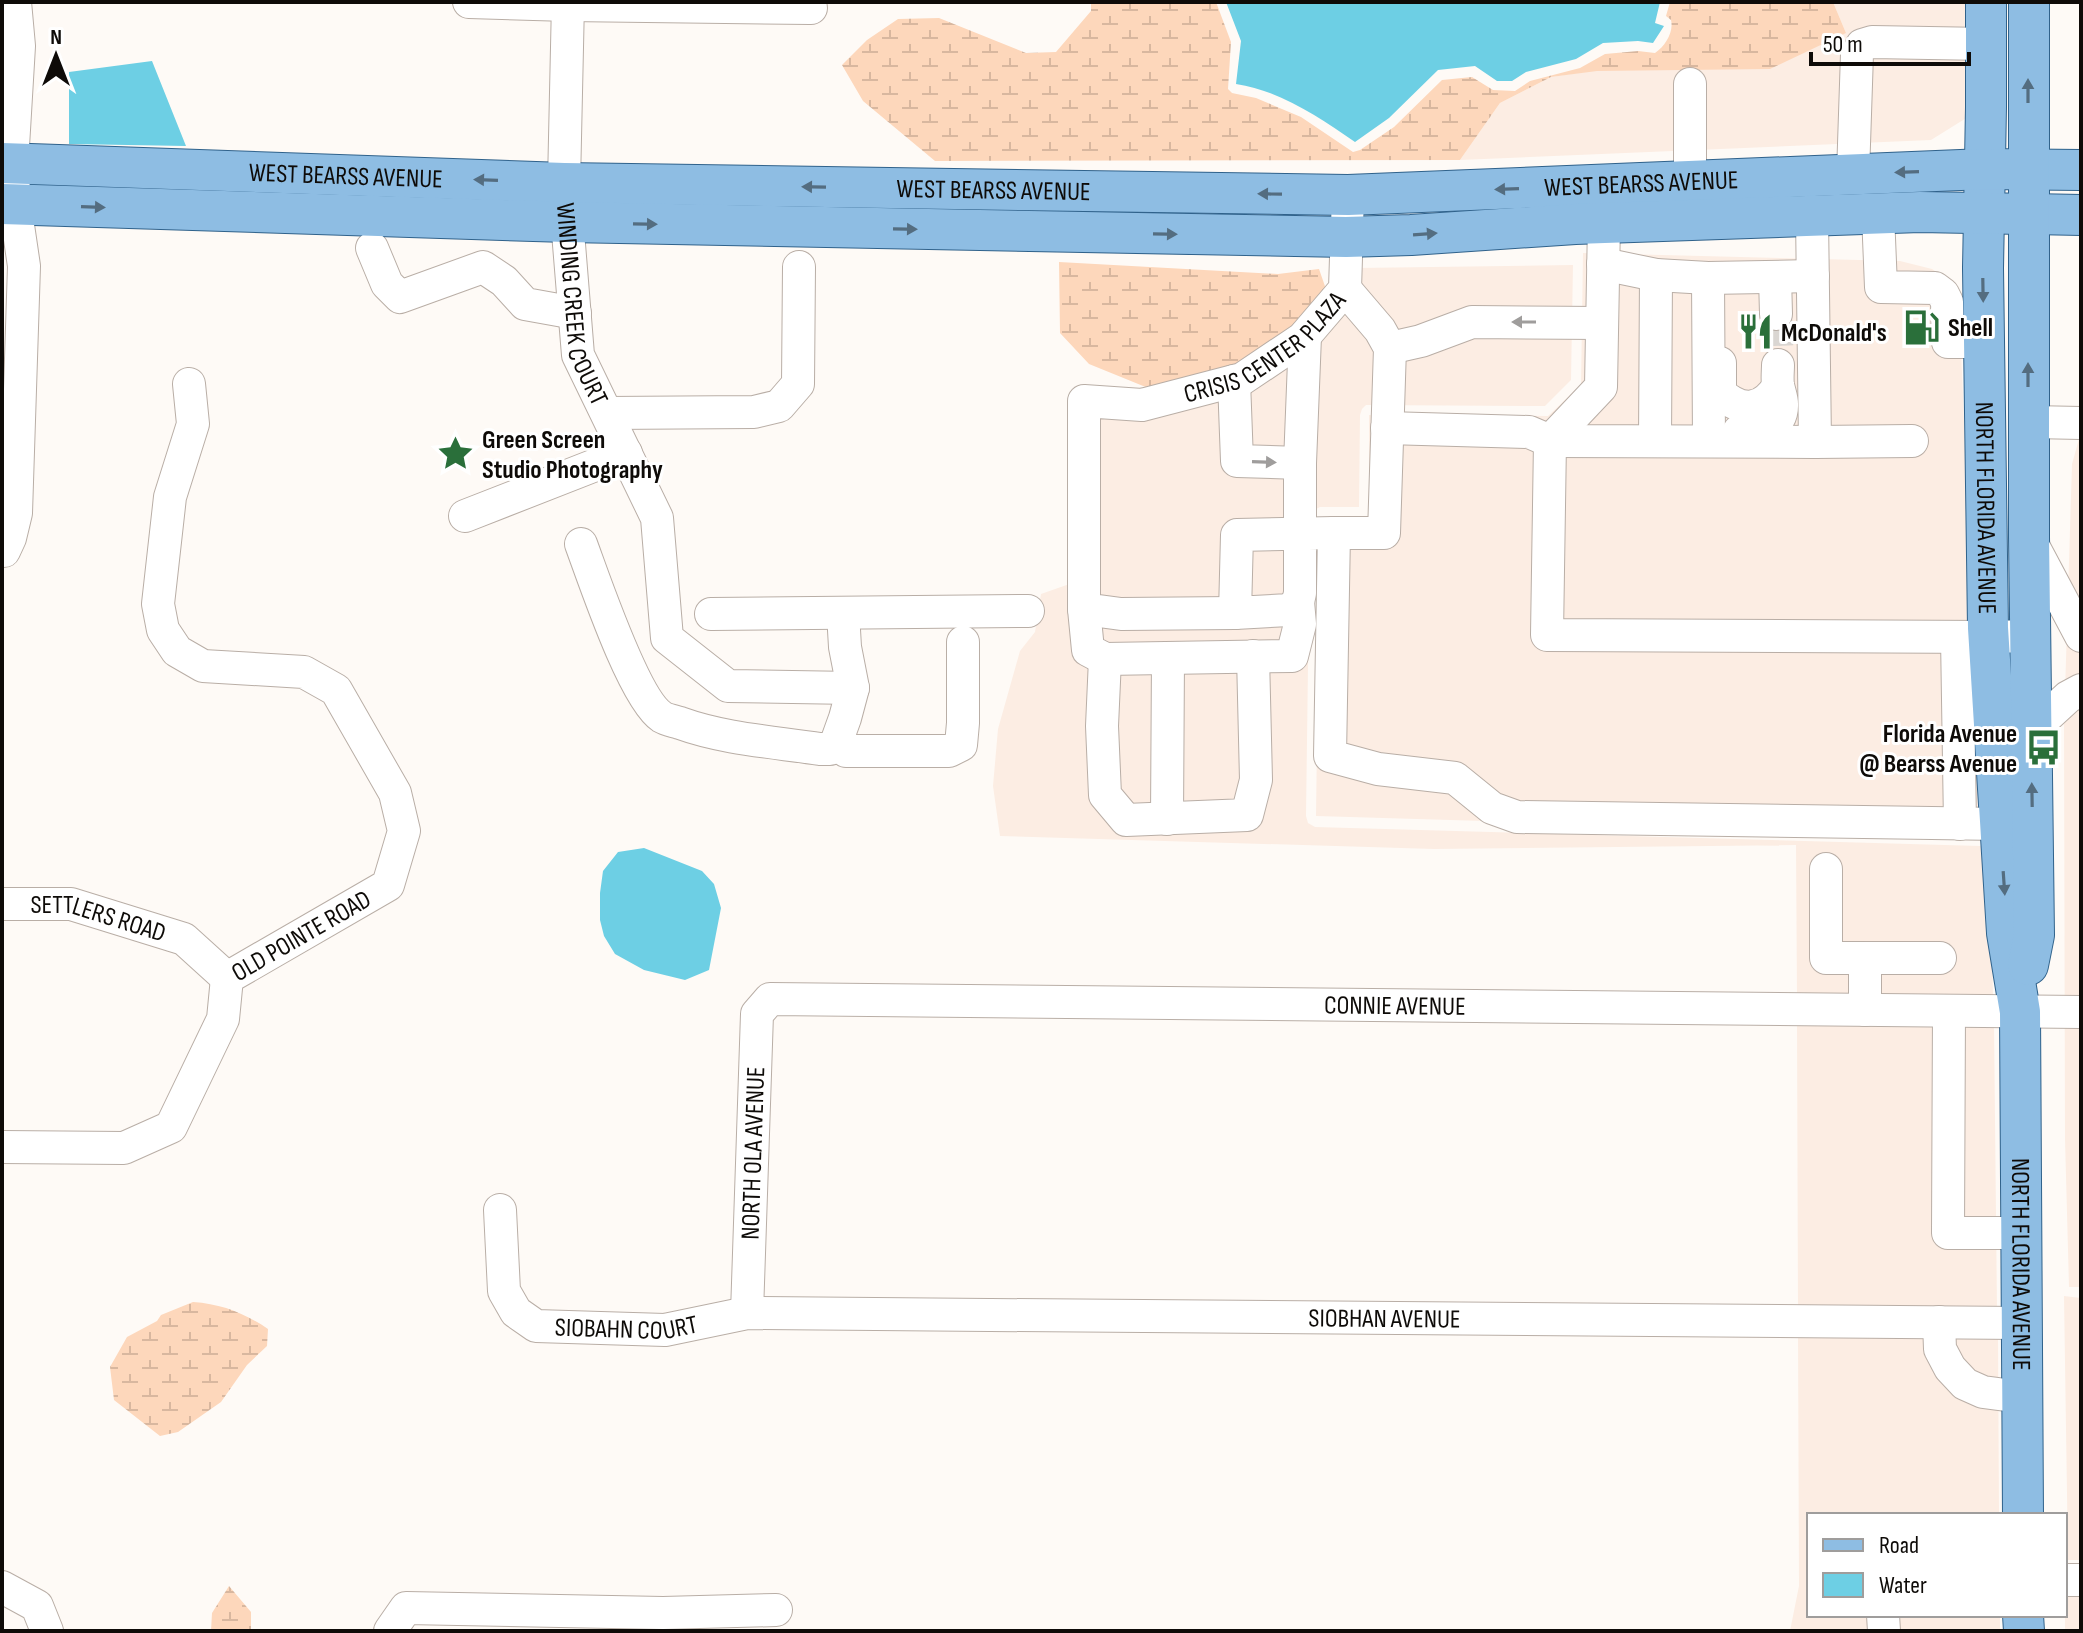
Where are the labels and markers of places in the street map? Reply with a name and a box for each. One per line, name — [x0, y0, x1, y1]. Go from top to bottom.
fuel station icon: Shell — [1903, 308, 1941, 346]
restaurant icon: McDonald's — [1736, 313, 1774, 351]
place label: Shell — [1948, 313, 1993, 344]
place label: McDonald's — [1781, 318, 1887, 349]
place label: Green Screen Studio Photography — [482, 425, 663, 486]
place icon: Green Screen Studio Photography — [437, 435, 475, 473]
place label: Florida Avenue @ Bearss Avenue — [1860, 719, 2017, 780]
bus stop icon: Florida Avenue @ Bearss Avenue — [2024, 729, 2062, 767]

